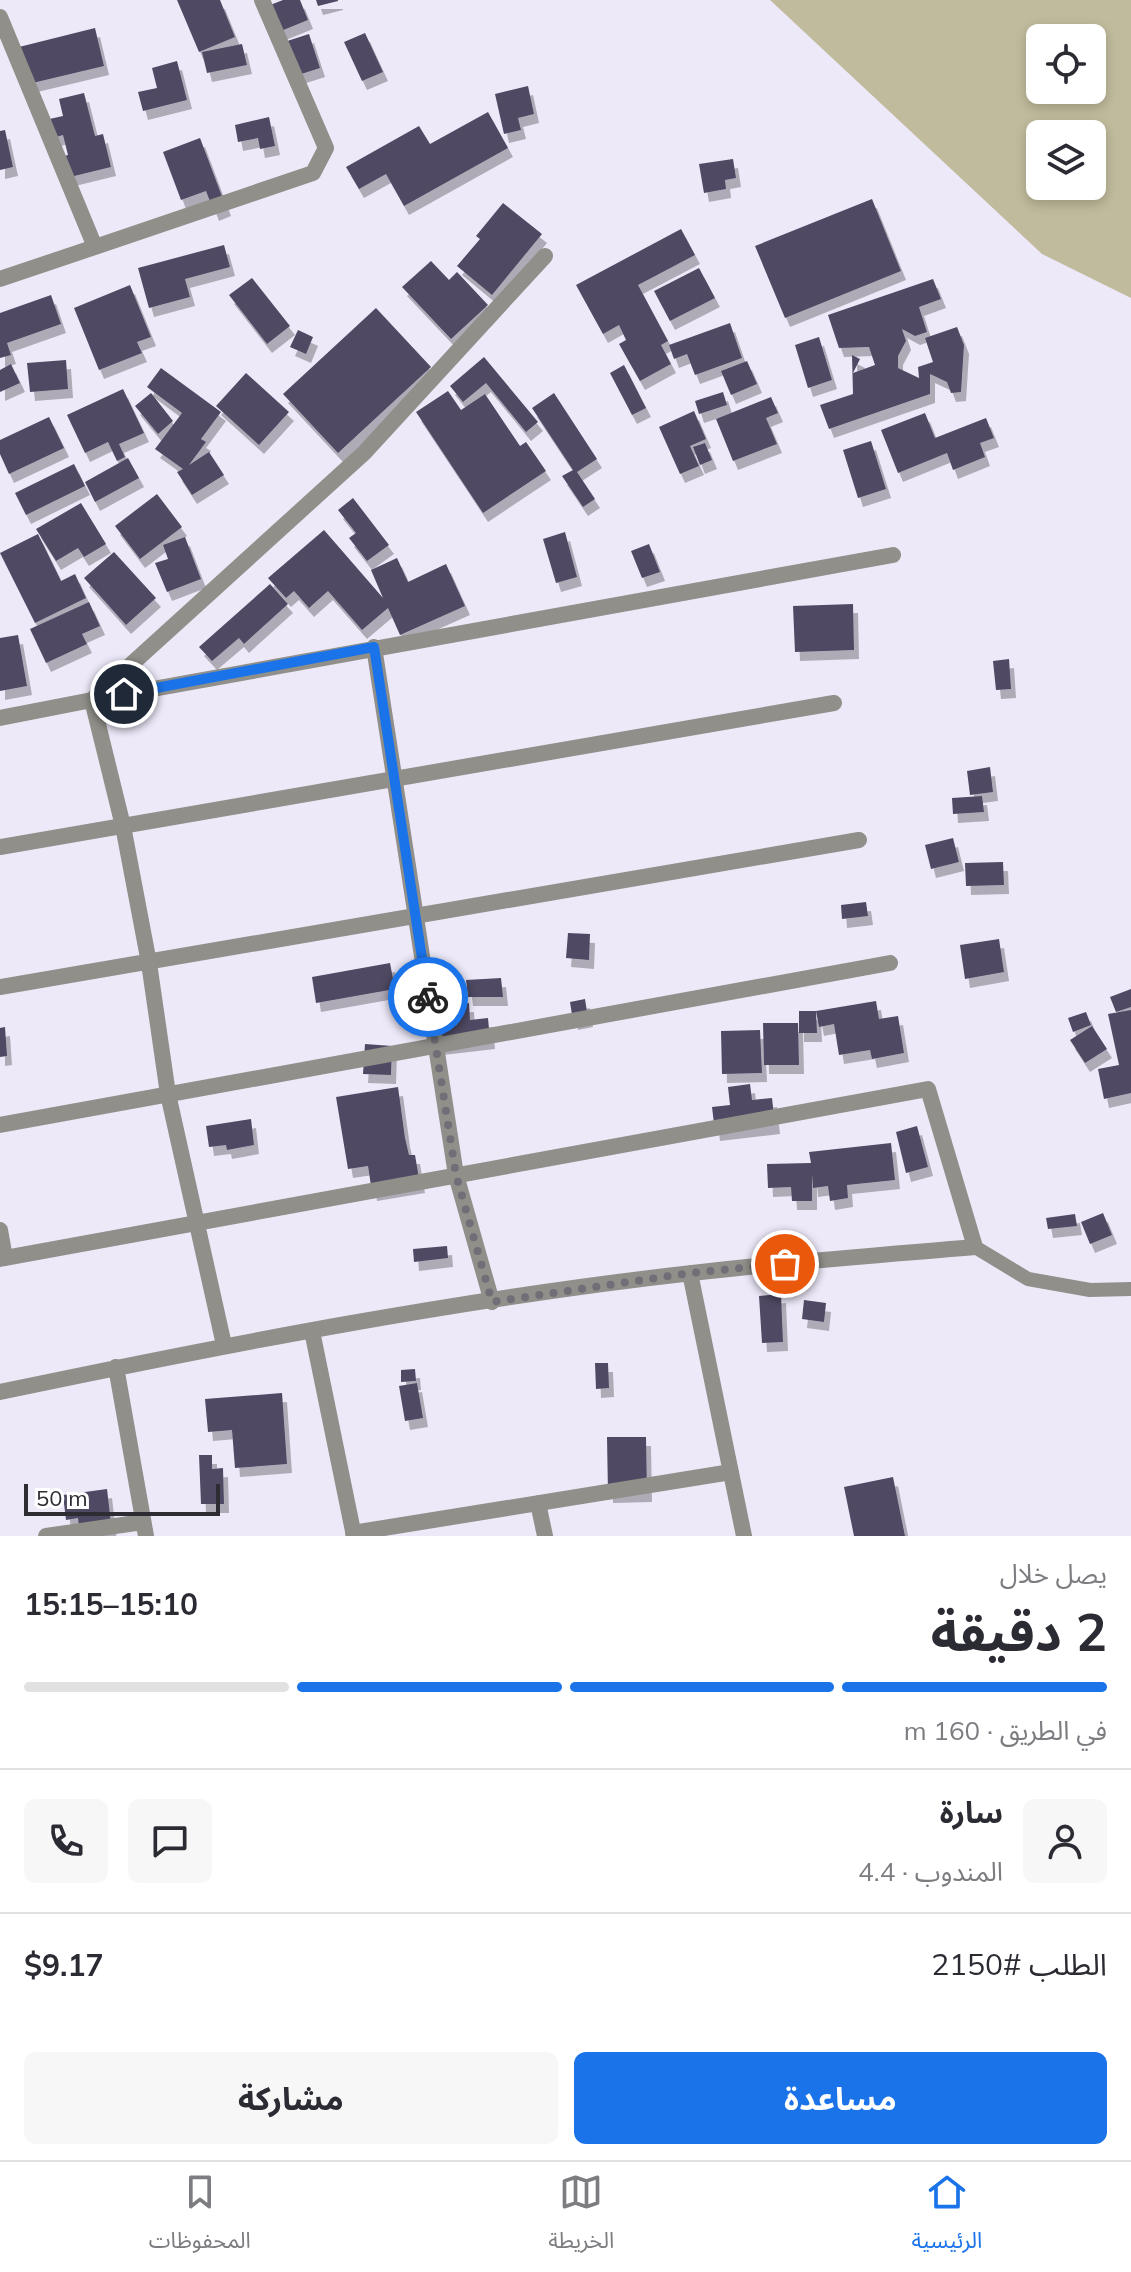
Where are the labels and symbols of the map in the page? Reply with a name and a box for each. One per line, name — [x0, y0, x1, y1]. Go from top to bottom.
pin — [90, 660, 158, 728]
courier — [388, 957, 468, 1037]
pin — [751, 1230, 819, 1298]
scale bar — [24, 1480, 220, 1516]

